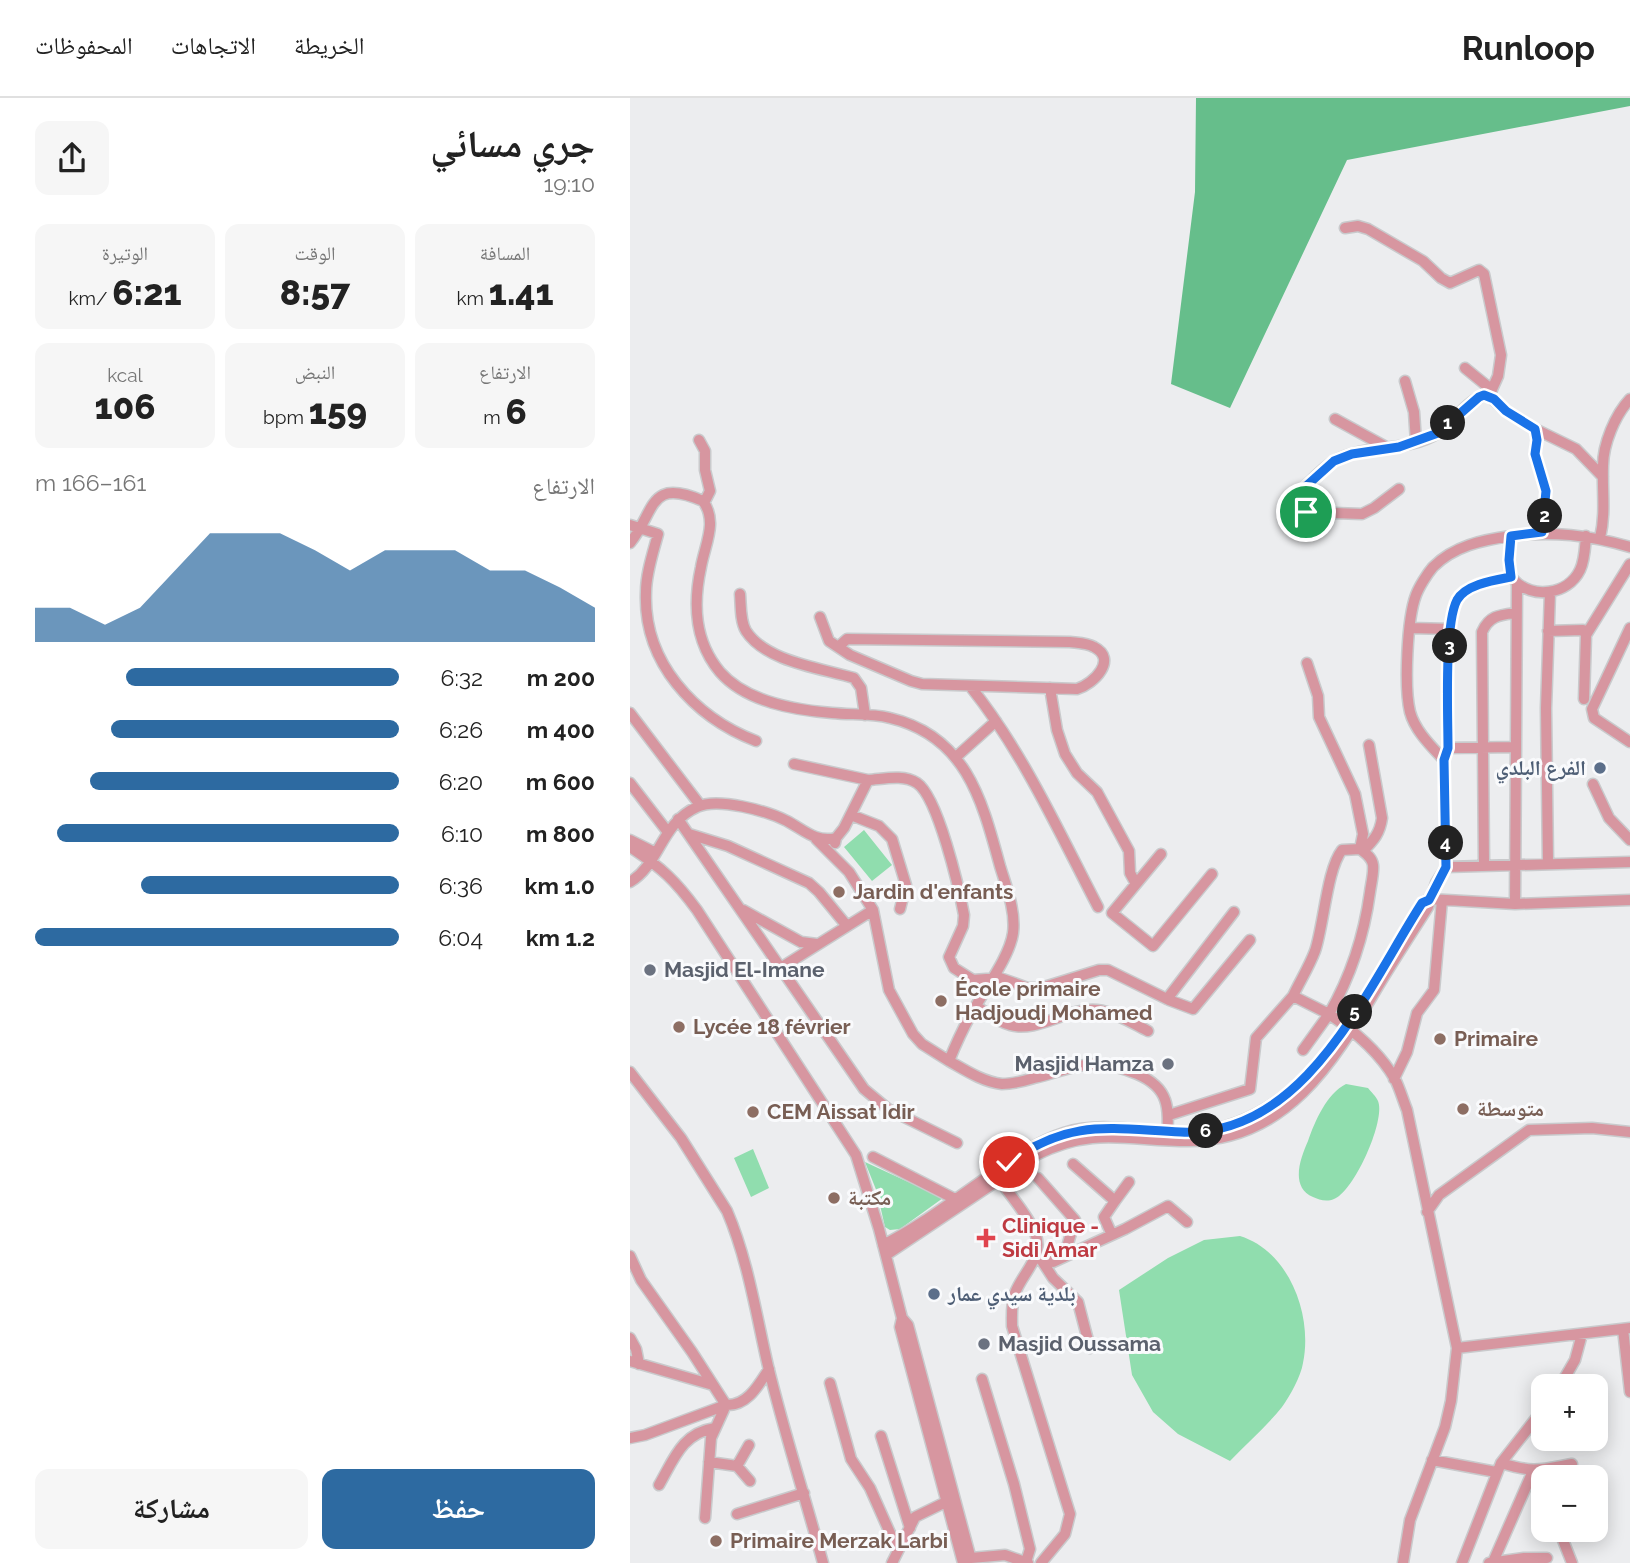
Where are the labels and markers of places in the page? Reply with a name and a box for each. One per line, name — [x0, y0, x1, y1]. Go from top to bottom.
pin: 1 — [1430, 406, 1466, 440]
pin — [1276, 482, 1336, 542]
pin: 2 — [1528, 498, 1562, 534]
pin: 3 — [1432, 628, 1468, 664]
place label: الفرع البلدي — [1495, 755, 1586, 784]
marker: الفرع البلدي — [1592, 760, 1608, 776]
pin: 4 — [1428, 826, 1464, 860]
place label: Jardin d'enfants — [853, 879, 1013, 904]
marker: Jardin d'enfants — [831, 884, 847, 900]
place label: Masjid El-Imane — [664, 957, 825, 982]
marker: Masjid El-Imane — [642, 962, 658, 978]
place label: École primaire Hadjoudj Mohamed — [955, 976, 1152, 1025]
marker: École primaire Hadjoudj Mohamed — [933, 993, 949, 1009]
pin: 5 — [1338, 995, 1372, 1030]
place label: Lycée 18 février — [693, 1014, 851, 1039]
marker: Lycée 18 février — [671, 1019, 687, 1035]
place label: Primaire — [1454, 1026, 1539, 1051]
marker: Primaire — [1432, 1031, 1448, 1047]
place label: Masjid Hamza — [1015, 1051, 1154, 1076]
marker: Masjid Hamza — [1160, 1056, 1176, 1072]
place label: متوسطة — [1477, 1096, 1544, 1121]
place label: CEM Aissat Idir — [767, 1099, 915, 1124]
marker: متوسطة — [1455, 1101, 1471, 1117]
marker: CEM Aissat Idir — [745, 1104, 761, 1120]
pin: 6 — [1188, 1114, 1224, 1148]
pin — [979, 1132, 1039, 1192]
place label: مكتبة — [848, 1185, 891, 1210]
marker: مكتبة — [826, 1190, 842, 1206]
place label: Clinique - Sidi Amar — [1002, 1213, 1099, 1262]
marker: Clinique - Sidi Amar — [976, 1228, 996, 1248]
place label: بلدية سيدي عمار — [947, 1281, 1075, 1310]
marker: بلدية سيدي عمار — [926, 1286, 942, 1302]
place label: Masjid Oussama — [998, 1331, 1161, 1356]
marker: Masjid Oussama — [976, 1336, 992, 1352]
place label: Primaire Merzak Larbi — [730, 1528, 948, 1553]
marker: Primaire Merzak Larbi — [708, 1533, 724, 1549]

